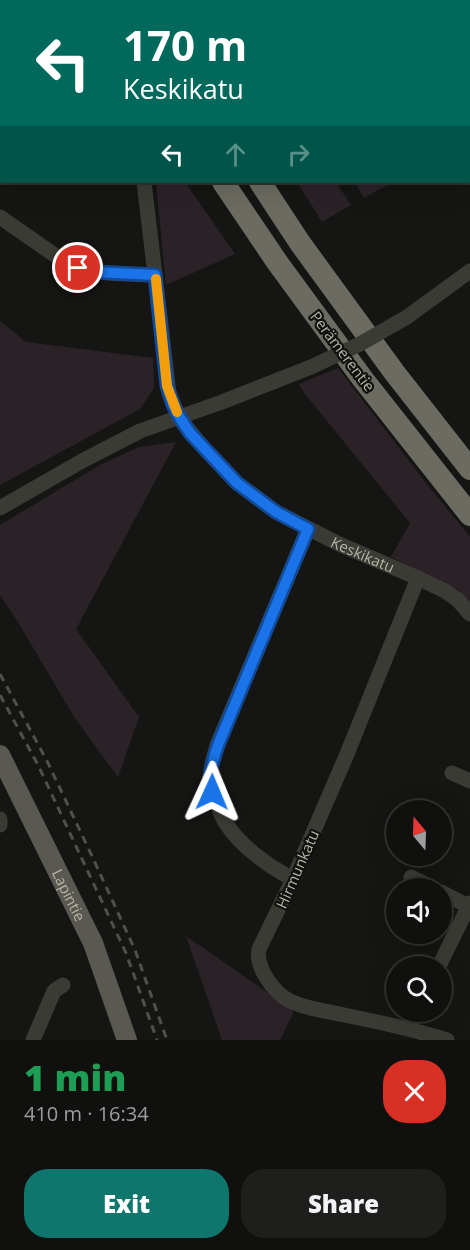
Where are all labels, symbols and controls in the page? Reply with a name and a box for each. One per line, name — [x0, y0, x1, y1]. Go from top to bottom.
text: 170 m — [123, 16, 247, 73]
icon: left — [24, 24, 102, 102]
text: Keskikatu — [123, 70, 244, 107]
icon: left — [156, 138, 189, 171]
icon: ahead — [219, 138, 252, 171]
icon: right — [282, 138, 315, 171]
pin — [52, 242, 103, 293]
icon: arrive — [61, 251, 94, 284]
street label: Perämerentie — [306, 307, 380, 395]
street label: Keskikatu — [328, 532, 398, 577]
position arrow — [180, 760, 244, 824]
north arrow — [386, 800, 452, 866]
map controls — [386, 800, 452, 1022]
street label: Hirmunkatu — [271, 827, 323, 911]
street label: Lapintie — [48, 865, 91, 924]
button: sound — [386, 878, 452, 944]
button: search — [386, 956, 452, 1022]
text: 1 min — [24, 1053, 126, 1102]
button: close — [383, 1060, 446, 1123]
text: 410 m · 16:34 — [24, 1100, 149, 1127]
button: Exit — [24, 1169, 229, 1238]
button: Share — [241, 1169, 446, 1238]

